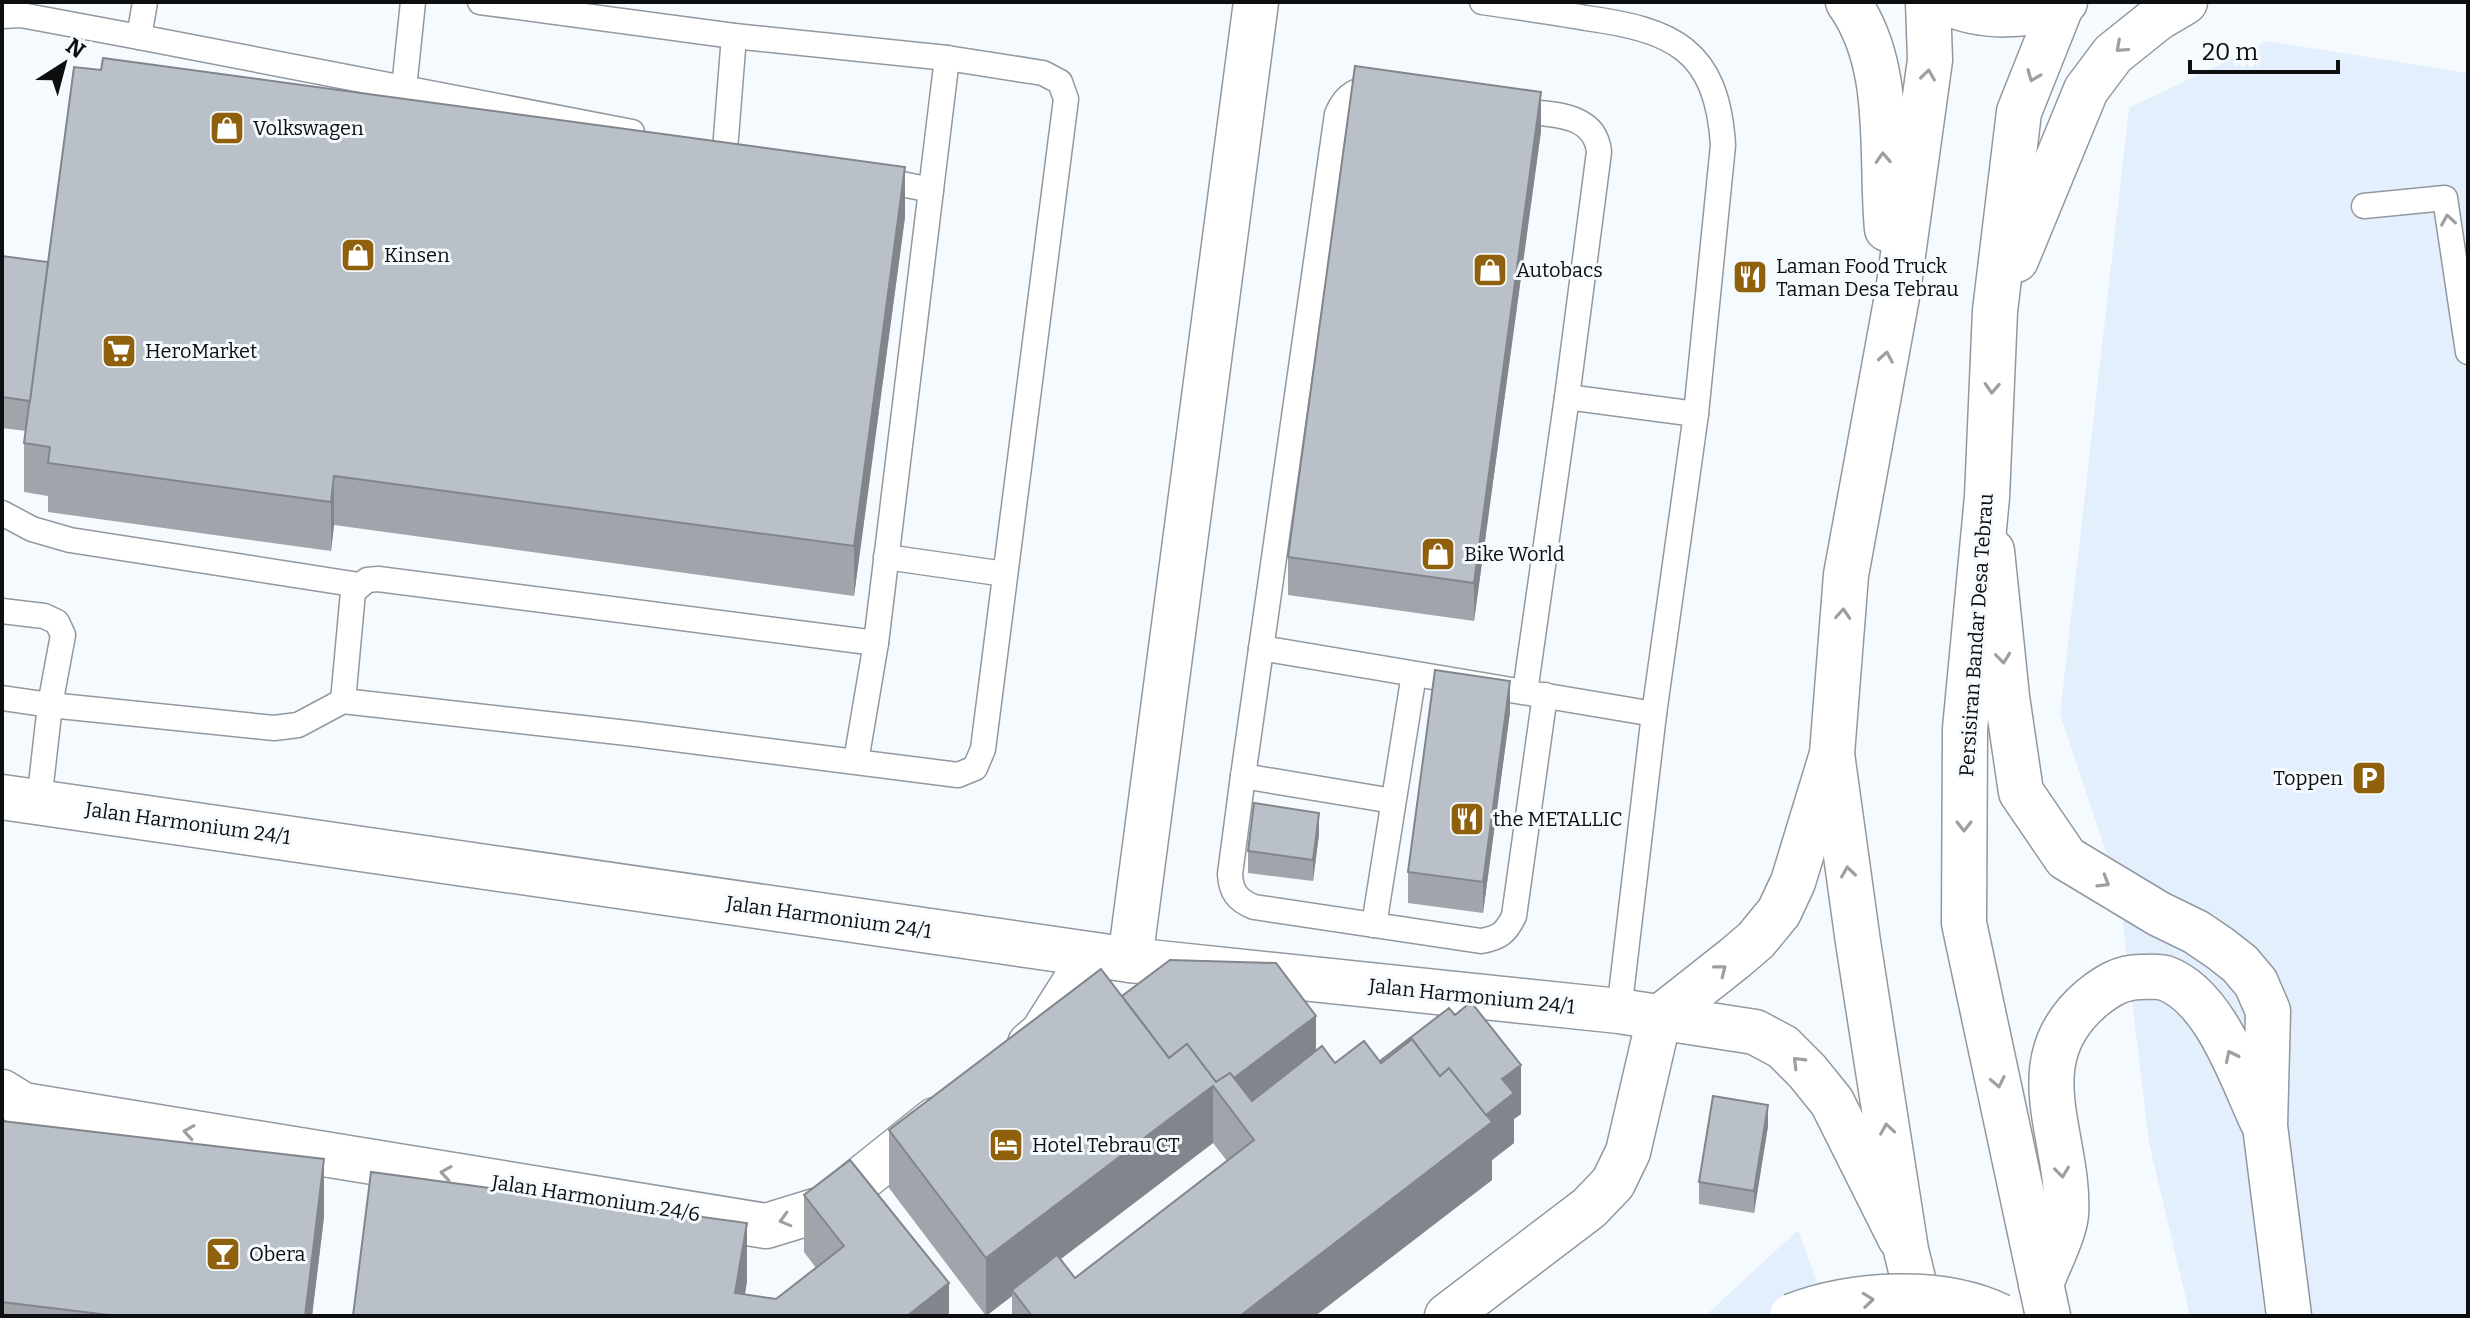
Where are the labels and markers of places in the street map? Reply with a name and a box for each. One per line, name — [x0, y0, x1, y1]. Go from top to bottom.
shop icon: Volkswagen — [208, 109, 246, 147]
place label: Volkswagen — [253, 116, 364, 140]
shop icon: Kinsen — [339, 236, 377, 274]
place label: Kinsen — [384, 243, 450, 267]
shop icon: Autobacs — [1471, 251, 1509, 289]
place label: Laman Food Truck Taman Desa Tebrau — [1776, 254, 1959, 301]
place label: Autobacs — [1516, 258, 1603, 282]
restaurant icon: Laman Food Truck Taman Desa Tebrau — [1731, 258, 1769, 296]
supermarket icon: HeroMarket — [100, 332, 138, 370]
place label: HeroMarket — [145, 339, 257, 363]
shop icon: Bike World — [1419, 535, 1457, 573]
place label: Bike World — [1464, 542, 1565, 566]
parking icon: Toppen — [2350, 759, 2388, 797]
place label: Toppen — [2273, 766, 2343, 790]
restaurant icon: the METALLIC — [1448, 800, 1486, 838]
place label: the METALLIC — [1493, 807, 1623, 831]
hotel icon: Hotel Tebrau CT — [987, 1126, 1025, 1164]
place label: Hotel Tebrau CT — [1032, 1133, 1180, 1157]
bar icon: Obera — [204, 1235, 242, 1273]
place label: Obera — [249, 1242, 305, 1266]

